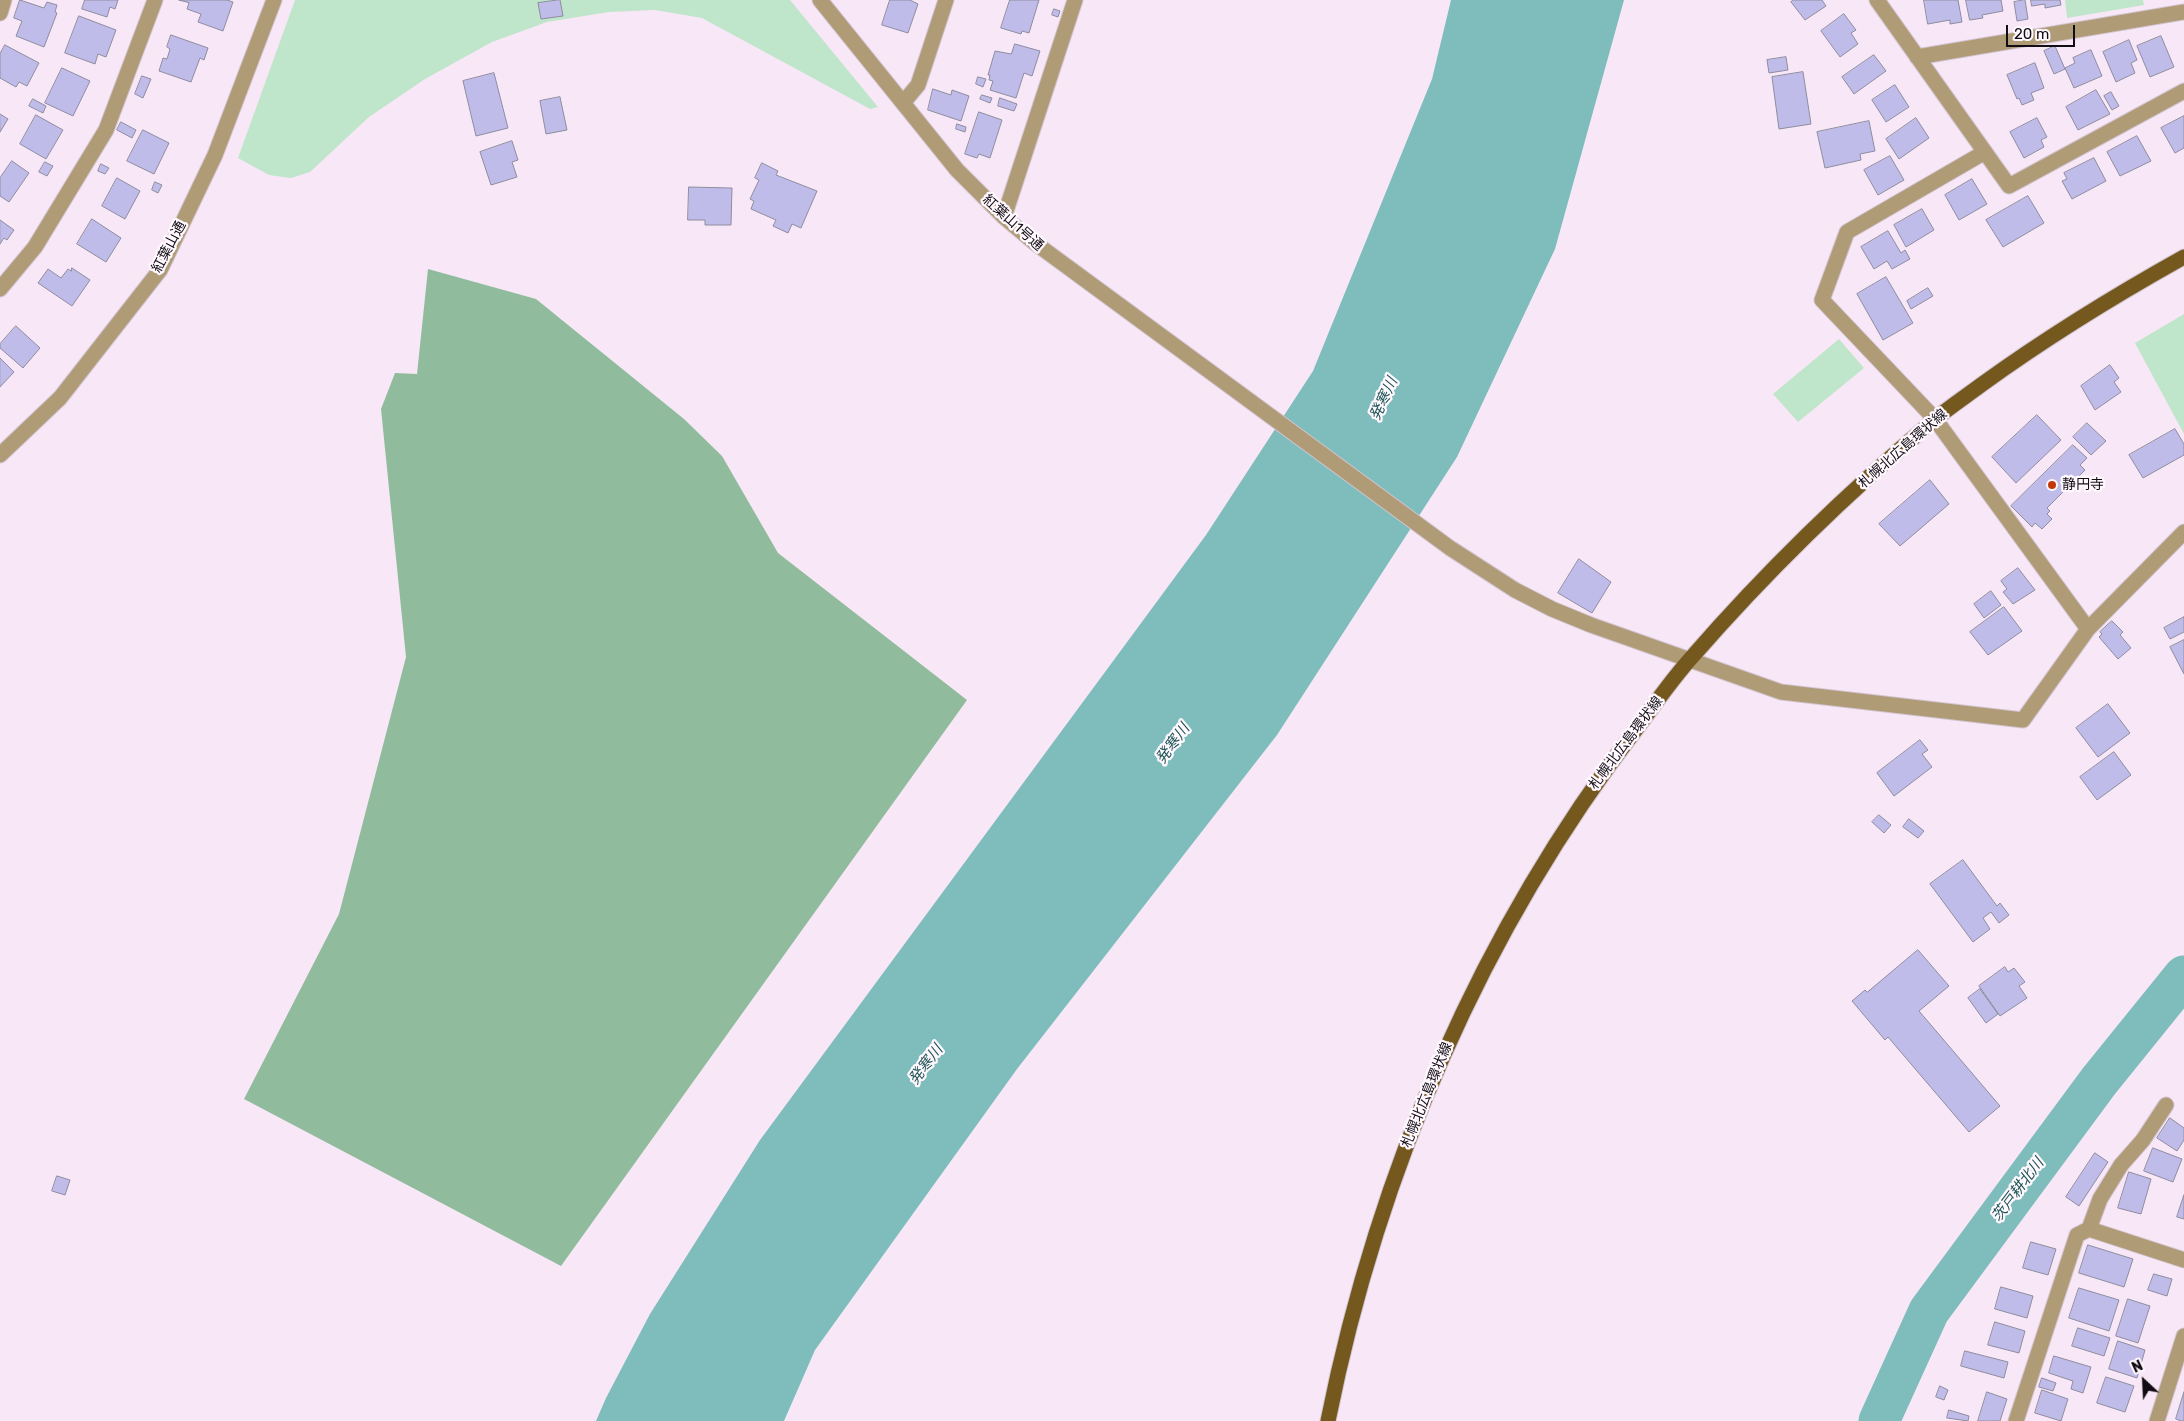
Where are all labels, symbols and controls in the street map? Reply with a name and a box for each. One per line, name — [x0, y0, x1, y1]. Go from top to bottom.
scale bar — [2009, 15, 2078, 47]
text: 20 m — [2014, 25, 2049, 43]
street label: 紅葉山1号通 — [979, 191, 1047, 255]
street label: 紅葉山通 — [148, 218, 190, 276]
water label: 発寒川 — [1366, 375, 1402, 423]
street label: 札幌北広島環状線 — [1855, 406, 1951, 492]
place label: 静円寺 — [2062, 477, 2104, 493]
marker: 静円寺 — [2046, 479, 2058, 491]
street label: 札幌北広島環状線 — [1586, 693, 1666, 793]
water label: 発寒川 — [1152, 721, 1194, 767]
street label: 札幌北広島環状線 — [1398, 1040, 1456, 1150]
water label: 発寒川 — [905, 1042, 947, 1088]
water label: 茨戸耕北川 — [1988, 1155, 2048, 1225]
north arrow — [2119, 1356, 2169, 1406]
text: N — [2129, 1357, 2146, 1377]

